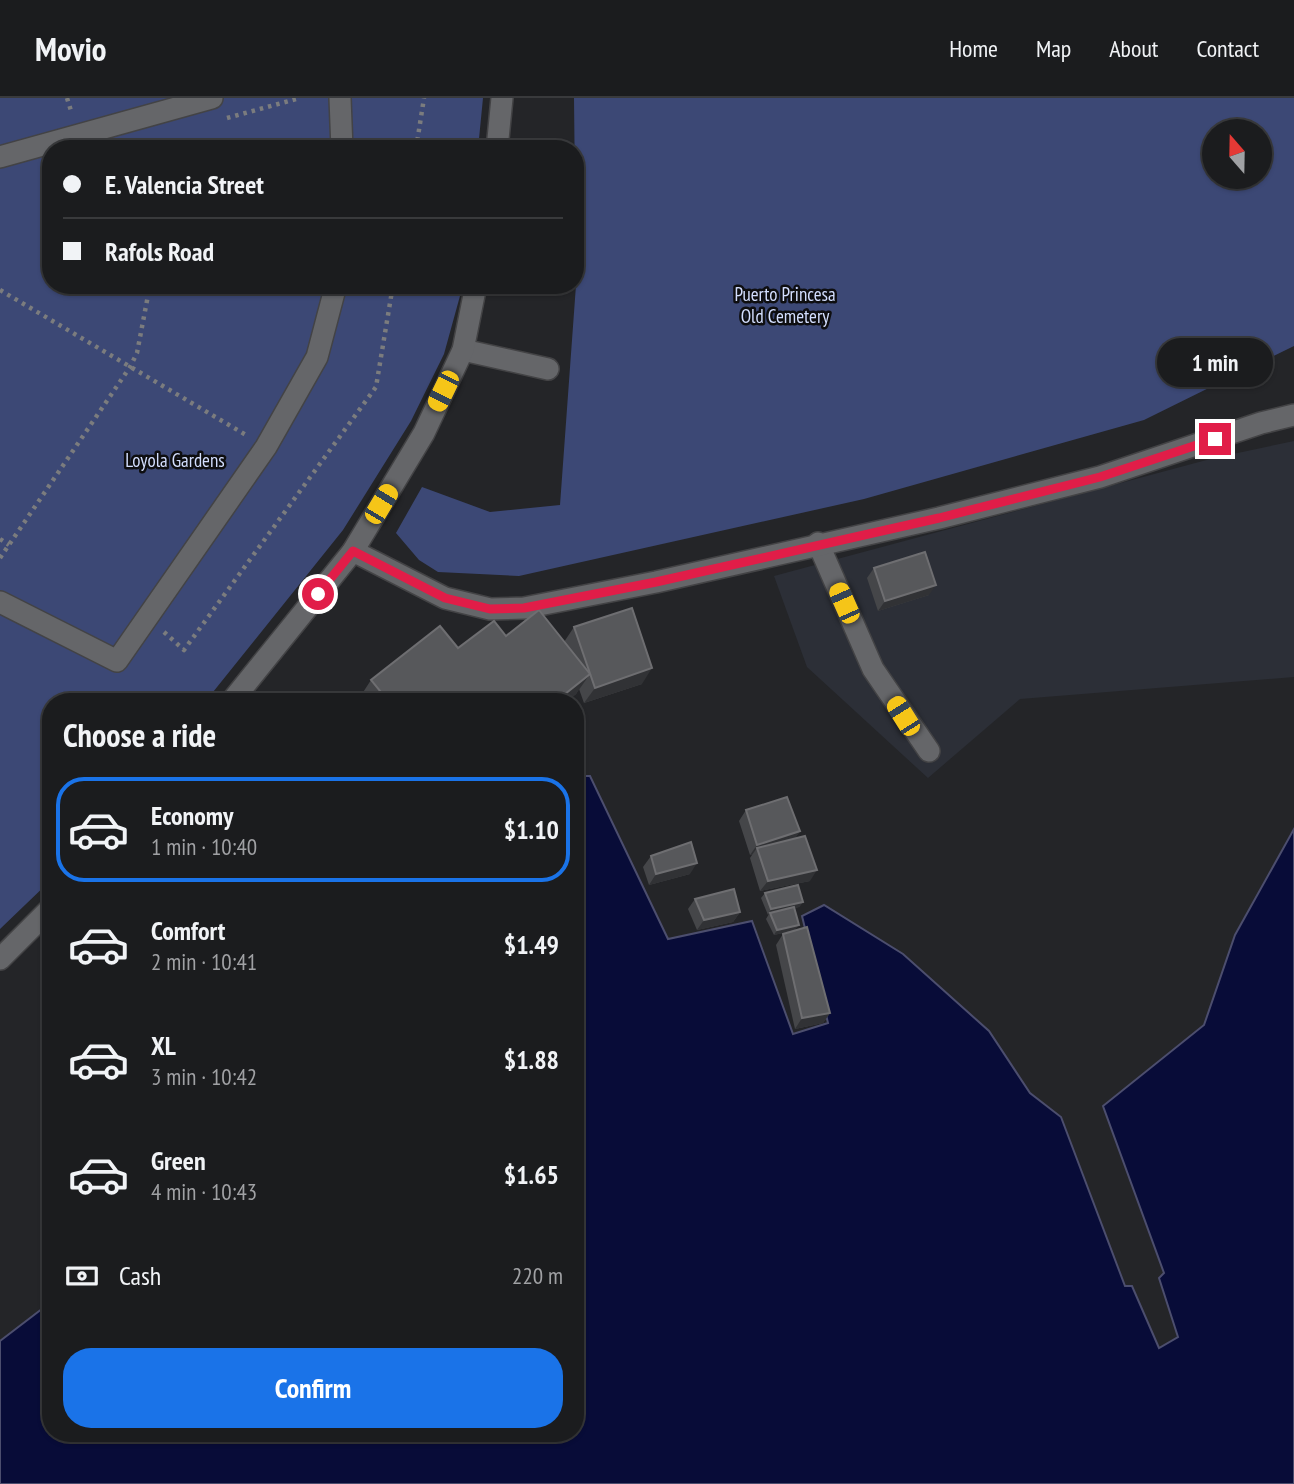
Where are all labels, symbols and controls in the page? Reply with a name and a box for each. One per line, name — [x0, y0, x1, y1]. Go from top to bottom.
text: Movio — [35, 27, 107, 70]
text: Home — [949, 33, 998, 64]
text: Map — [1036, 33, 1071, 64]
text: About — [1109, 33, 1158, 64]
text: Contact — [1196, 33, 1259, 64]
north arrow — [1202, 119, 1272, 189]
map controls — [1202, 119, 1272, 189]
text: E. Valencia Street — [105, 168, 264, 201]
text: Rafols Road — [105, 235, 214, 268]
park label: Puerto Princesa Old Cemetery — [734, 282, 836, 328]
callout: 1 min — [1157, 338, 1273, 386]
text: 1 min — [1192, 348, 1238, 377]
car — [425, 368, 462, 414]
route end — [1199, 423, 1231, 455]
park label: Loyola Gardens — [125, 448, 225, 472]
car — [362, 481, 401, 527]
route start — [302, 578, 334, 610]
car — [826, 580, 863, 626]
car — [883, 693, 924, 739]
text: Choose a ride — [63, 714, 216, 756]
icon: car — [67, 798, 130, 861]
text: Economy — [151, 799, 233, 832]
text: $1.10 — [504, 813, 559, 846]
text: 1 min · 10:40 — [151, 832, 257, 861]
icon: car — [67, 913, 130, 976]
text: Comfort — [151, 914, 225, 947]
text: $1.49 — [504, 928, 559, 961]
text: 2 min · 10:41 — [151, 947, 257, 976]
icon: car — [67, 1028, 130, 1091]
text: XL — [151, 1029, 176, 1062]
text: $1.88 — [504, 1043, 559, 1076]
text: 3 min · 10:42 — [151, 1062, 257, 1091]
icon: car — [67, 1143, 130, 1206]
text: Green — [151, 1144, 206, 1177]
text: $1.65 — [504, 1158, 559, 1191]
text: 4 min · 10:43 — [151, 1177, 257, 1206]
icon: cash — [63, 1257, 101, 1295]
text: Cash — [119, 1259, 161, 1292]
text: 220 m — [512, 1261, 563, 1290]
button: Confirm — [63, 1348, 563, 1428]

